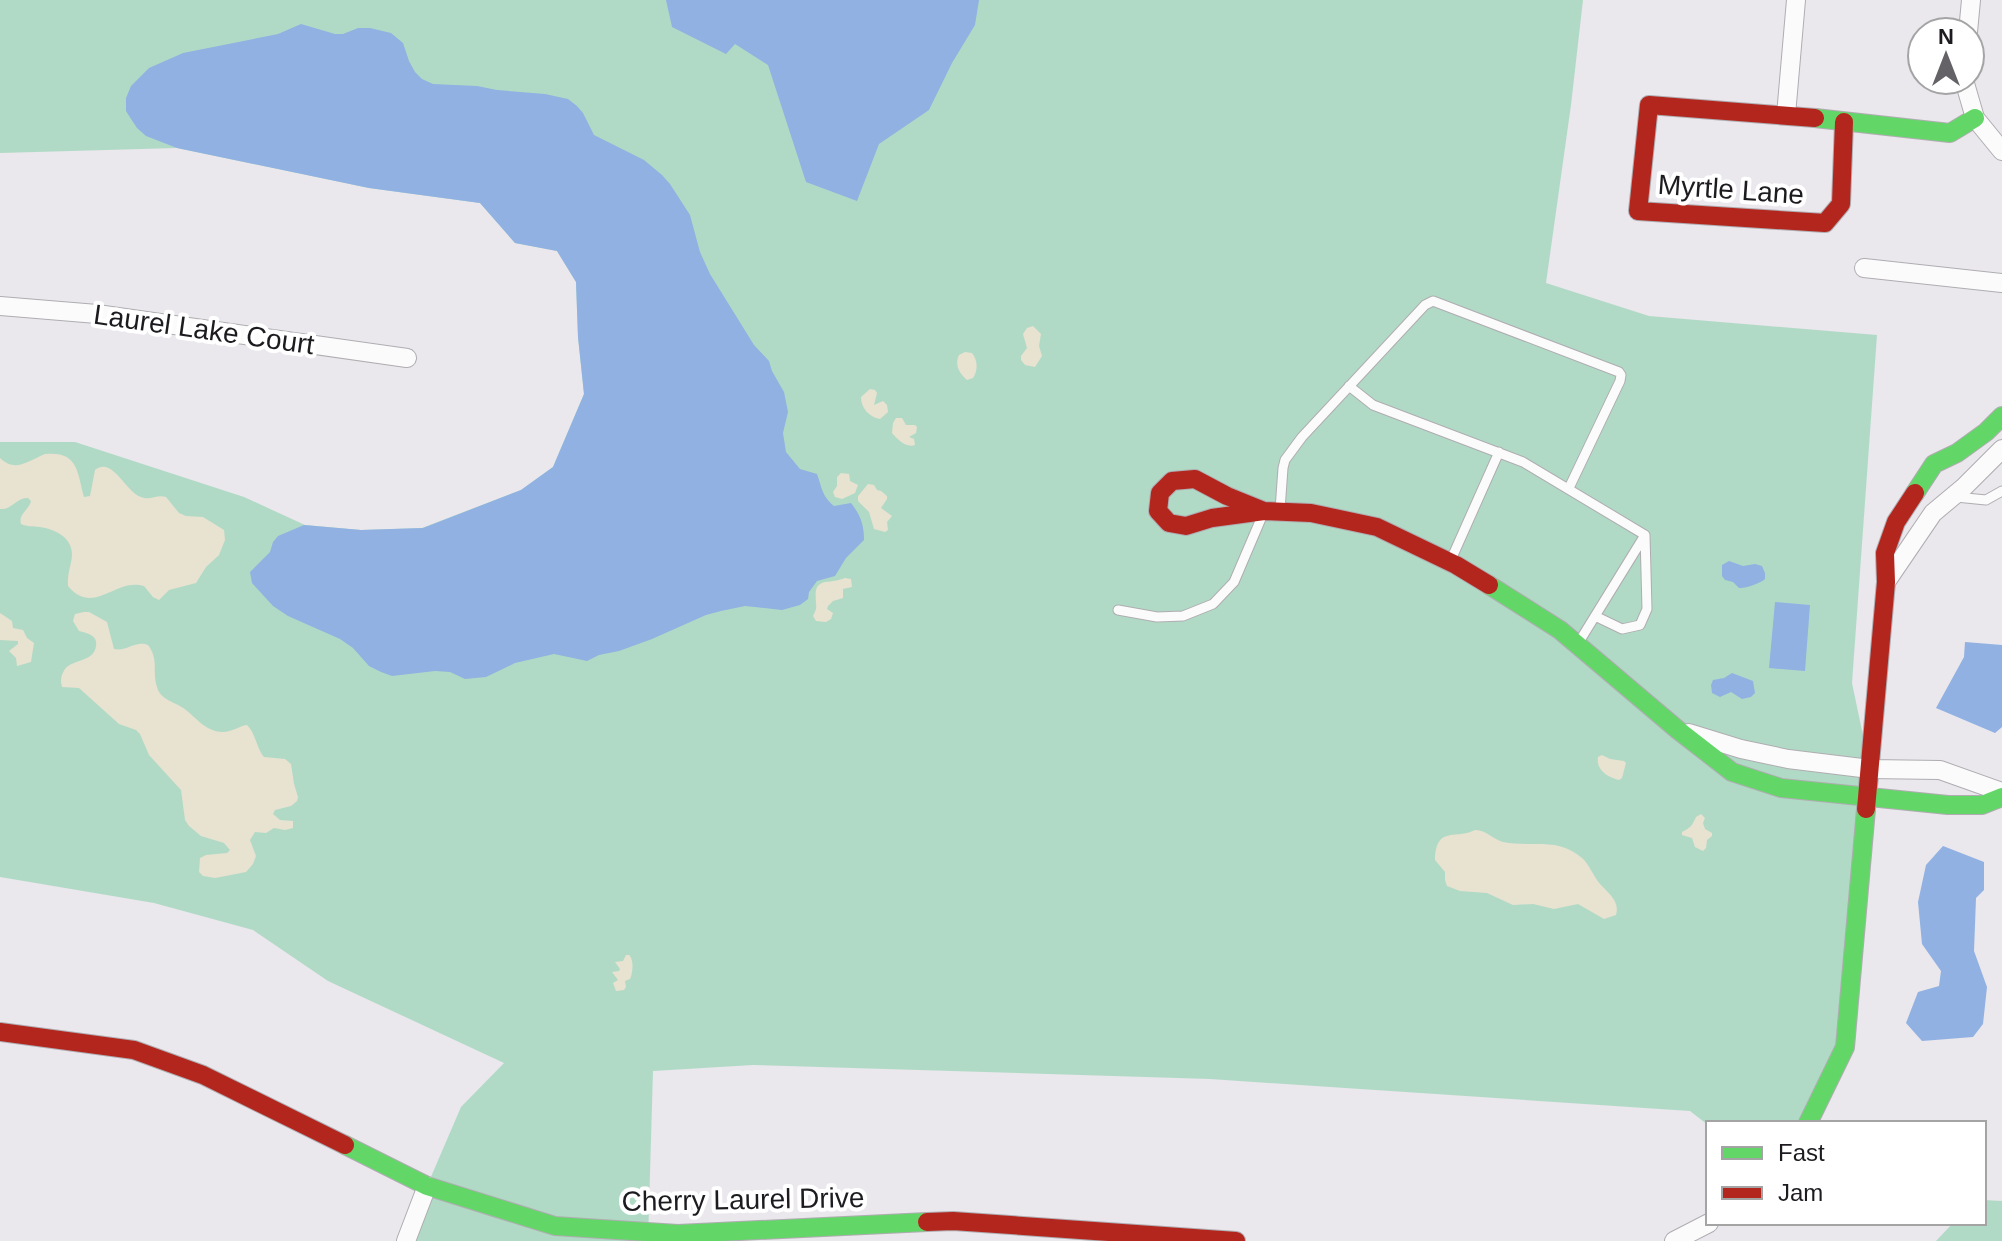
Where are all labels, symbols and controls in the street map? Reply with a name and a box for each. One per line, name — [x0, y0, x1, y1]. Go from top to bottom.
north arrow — [1906, 16, 1986, 96]
text: N — [1938, 24, 1954, 49]
street label: Myrtle Lane — [1657, 169, 1805, 210]
street label: Laurel Lake Court — [92, 299, 317, 360]
legend — [1706, 1121, 1986, 1225]
text: Fast — [1778, 1139, 1825, 1166]
text: Jam — [1778, 1179, 1823, 1206]
street label: Cherry Laurel Drive — [621, 1182, 865, 1217]

